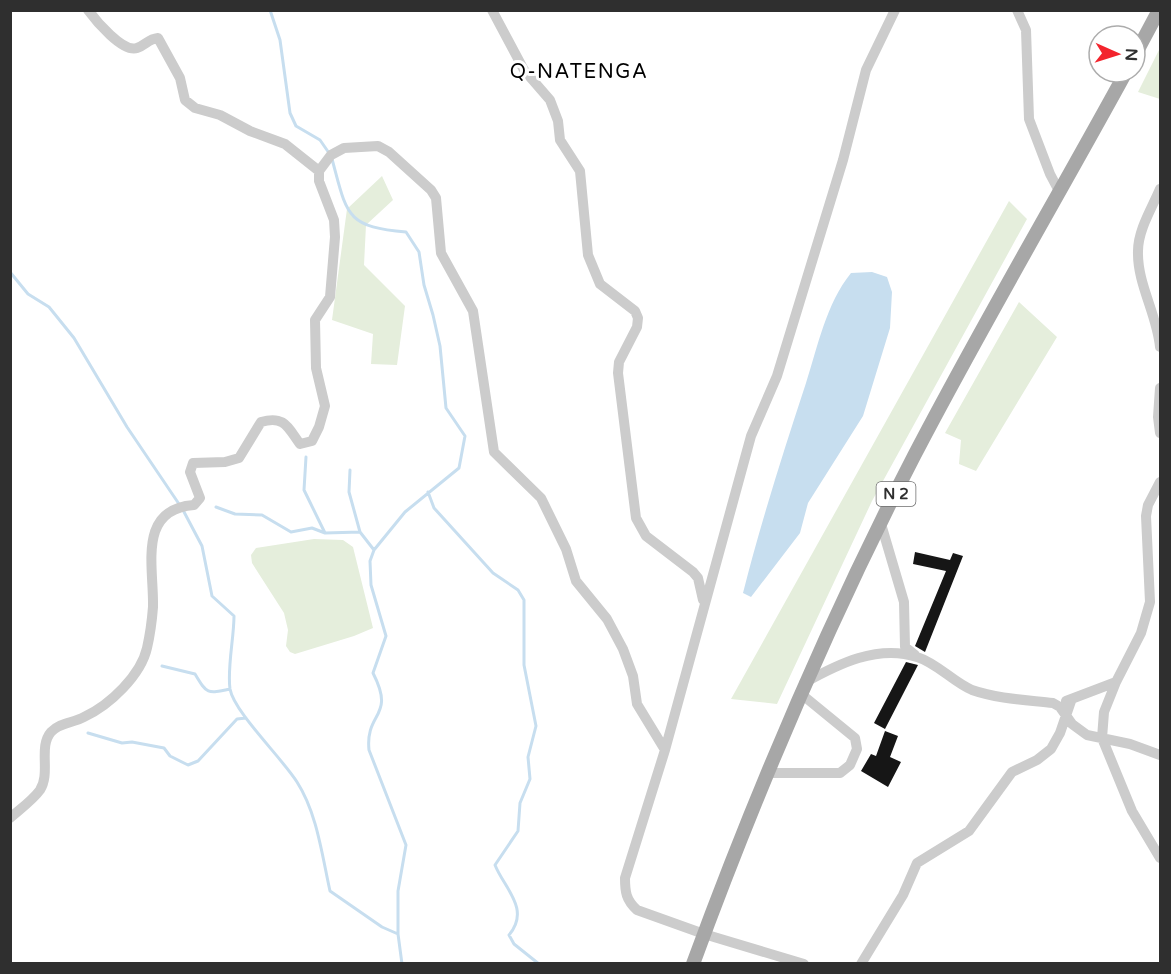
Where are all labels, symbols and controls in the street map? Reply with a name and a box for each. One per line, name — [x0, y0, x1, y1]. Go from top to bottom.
north arrow — [1087, 24, 1147, 84]
text: N — [1121, 48, 1141, 62]
district label: Q-NATENGA — [510, 60, 648, 84]
road number: N 2 — [876, 482, 916, 506]

